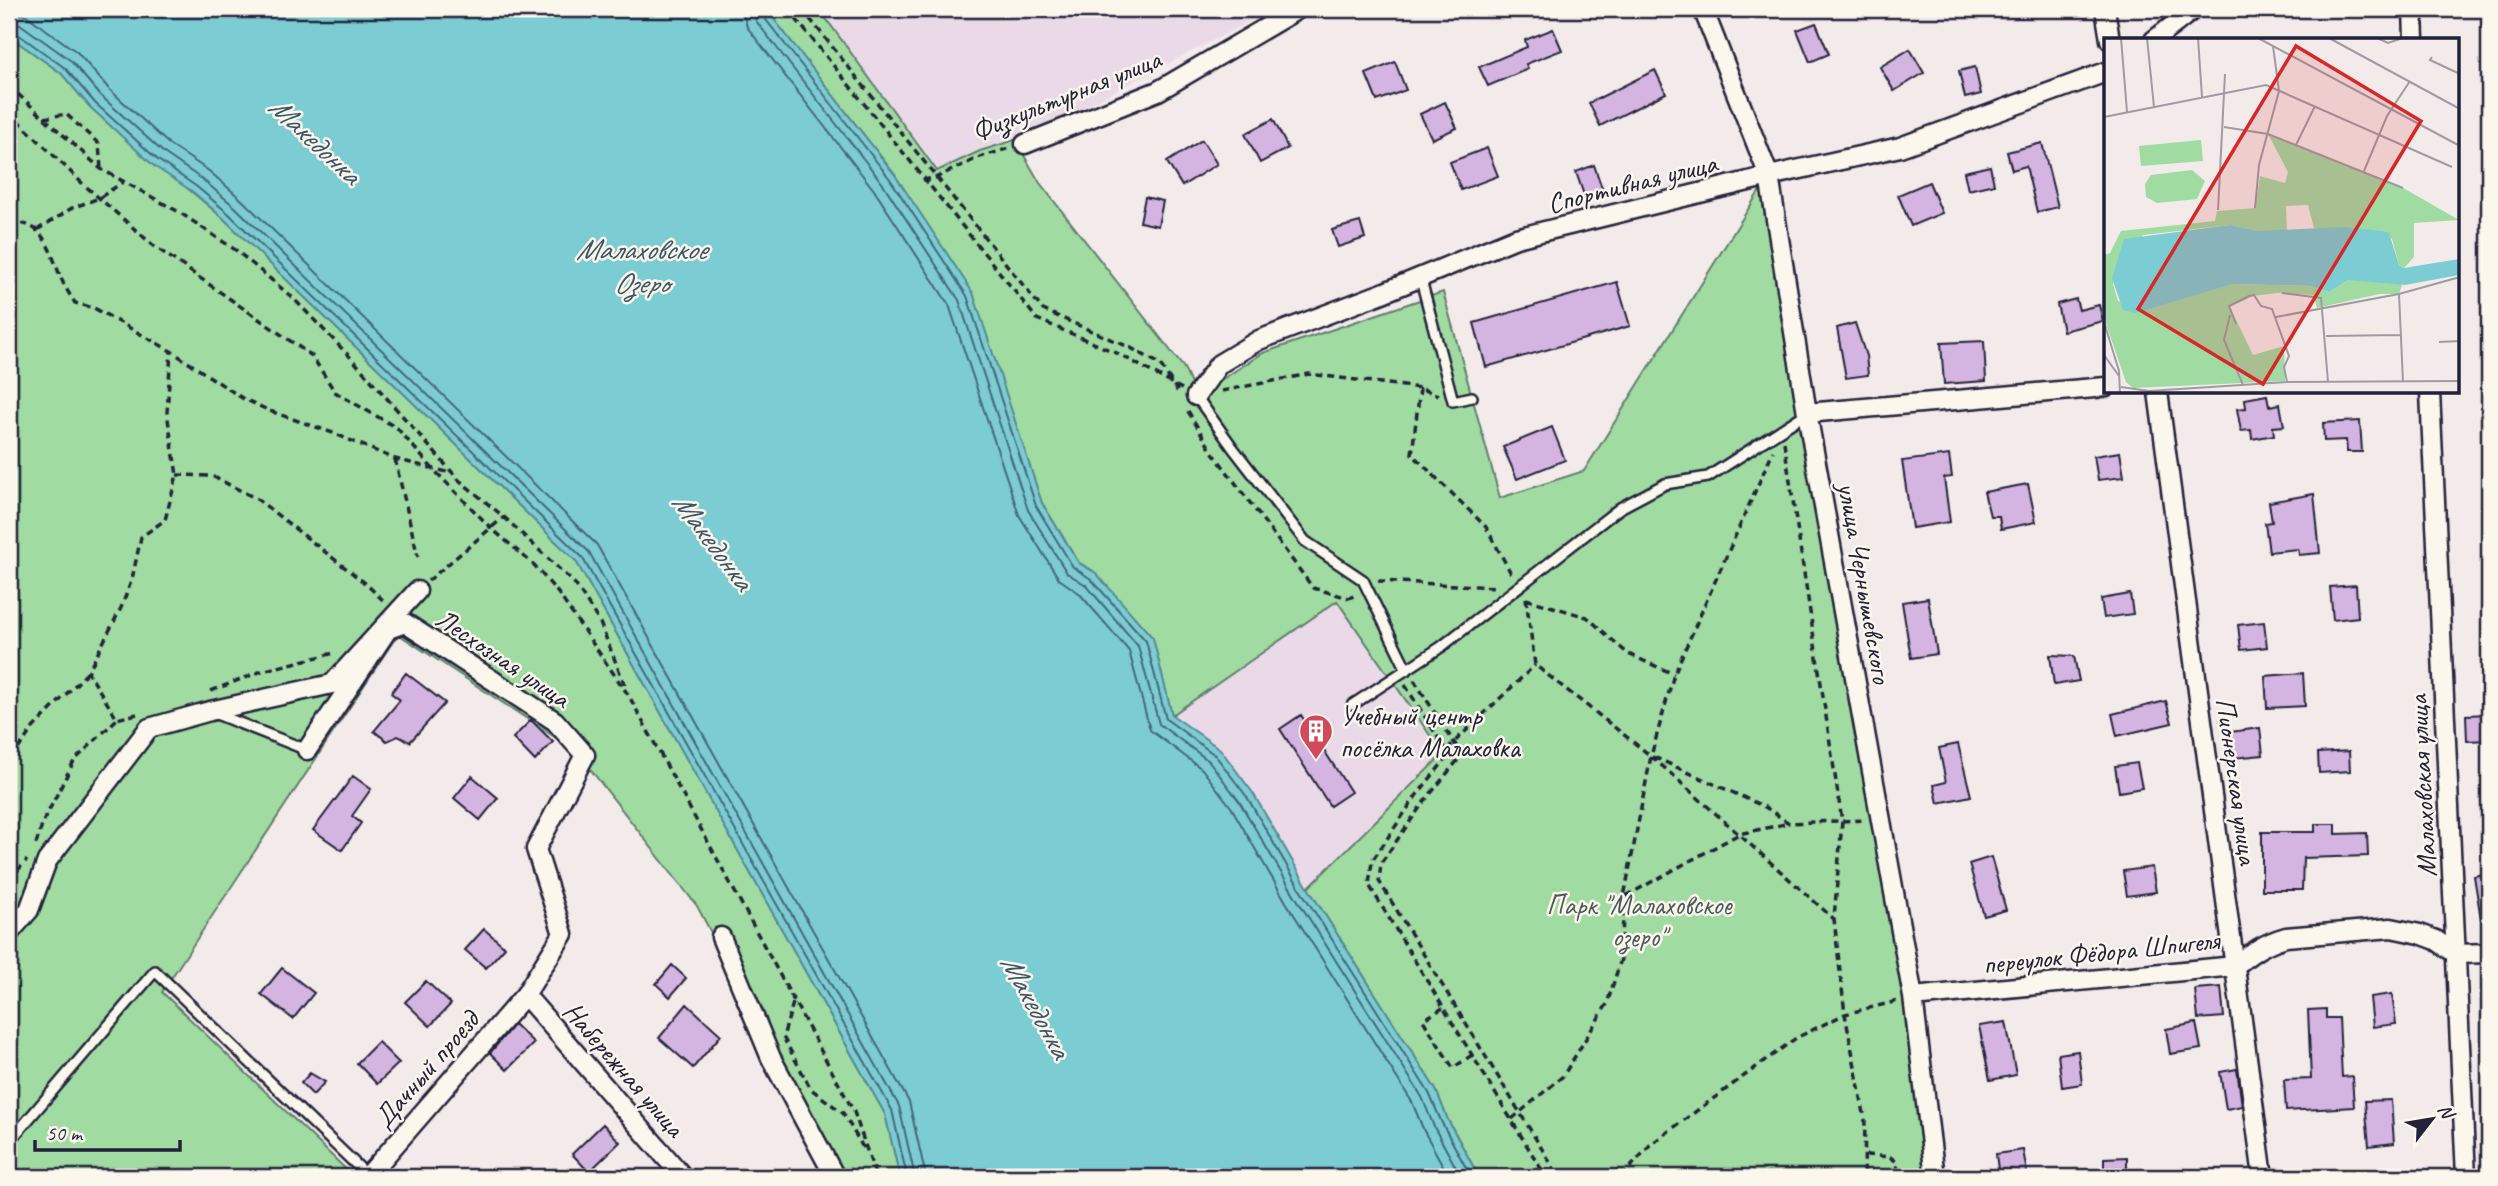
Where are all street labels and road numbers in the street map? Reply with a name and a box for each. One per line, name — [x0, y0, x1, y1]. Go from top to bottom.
street label: Физкультурная улица — [966, 41, 1168, 150]
street label: Спортивная улица — [1544, 145, 1722, 221]
street label: улица Чернышевского — [1830, 478, 1900, 688]
street label: Лесхозная улица — [429, 600, 578, 717]
street label: Малаховская улица — [2400, 692, 2444, 878]
street label: Пионерская улица — [2208, 696, 2266, 868]
street label: переулок Фёдора Шпигеля — [1981, 922, 2223, 982]
street label: Набережная улица — [556, 994, 693, 1145]
street label: Дачный проезд — [366, 1001, 488, 1135]

